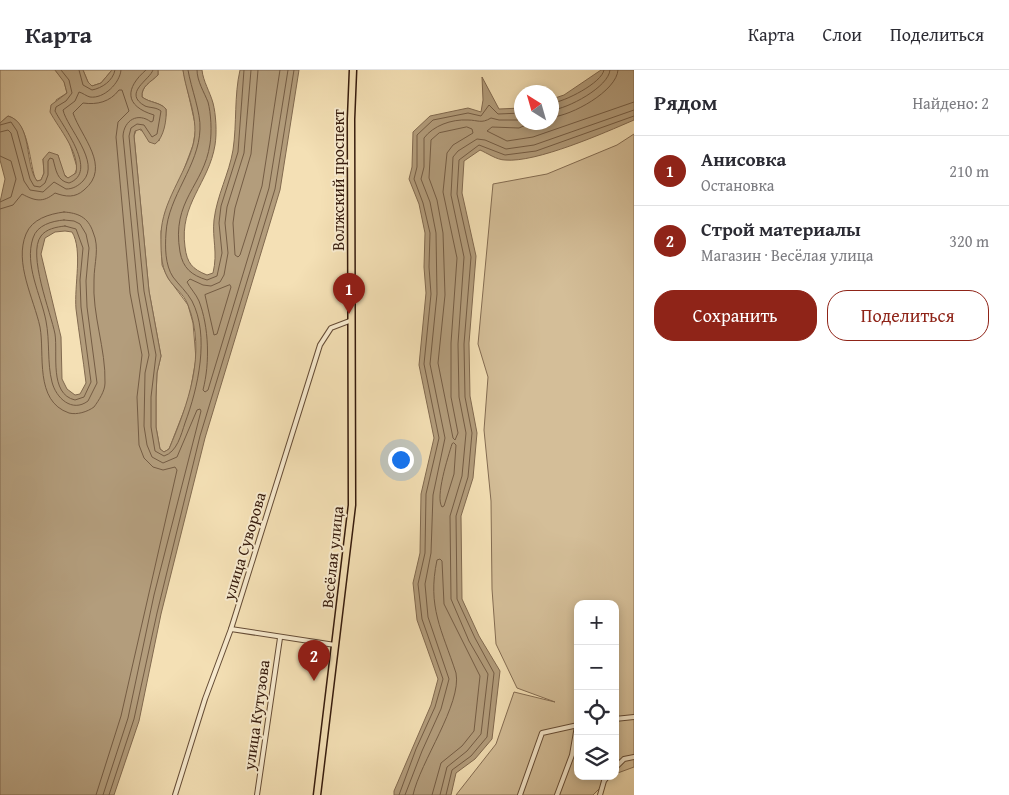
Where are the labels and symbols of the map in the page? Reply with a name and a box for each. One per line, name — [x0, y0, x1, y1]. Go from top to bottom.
north arrow — [514, 85, 559, 130]
street label: Волжский проспект — [326, 109, 350, 251]
pin: 1 — [333, 273, 365, 314]
your location — [388, 447, 414, 473]
street label: улица Суворова — [216, 489, 272, 604]
street label: Весёлая улица — [315, 504, 349, 609]
pin: 2 — [298, 640, 330, 681]
street label: улица Кутузова — [236, 658, 276, 773]

